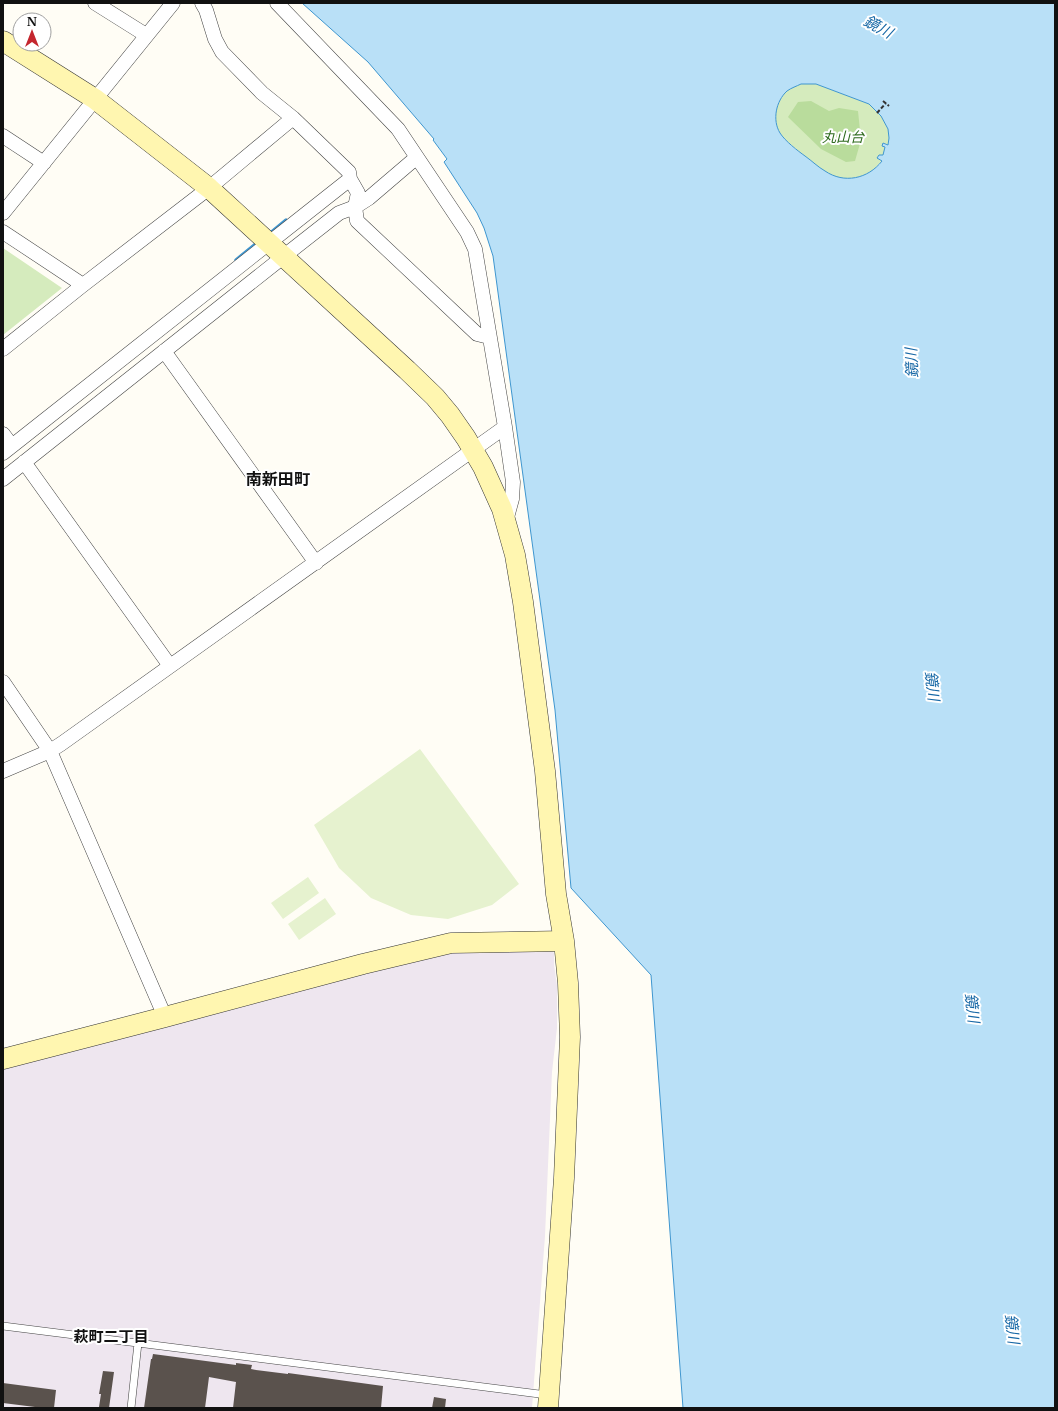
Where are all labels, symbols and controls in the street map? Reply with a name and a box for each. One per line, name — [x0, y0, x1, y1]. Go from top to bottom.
water label: 鏡川 — [861, 11, 898, 43]
north arrow — [12, 12, 52, 52]
text: N — [27, 15, 38, 29]
park label: 丸山台 — [822, 128, 865, 146]
water label: 鏡川 — [901, 346, 922, 379]
district label: 南新田町 — [246, 469, 310, 489]
water label: 鏡川 — [921, 670, 944, 704]
water label: 鏡川 — [961, 992, 984, 1026]
water label: 鏡川 — [1001, 1313, 1024, 1347]
district label: 萩町二丁目 — [73, 1327, 149, 1346]

